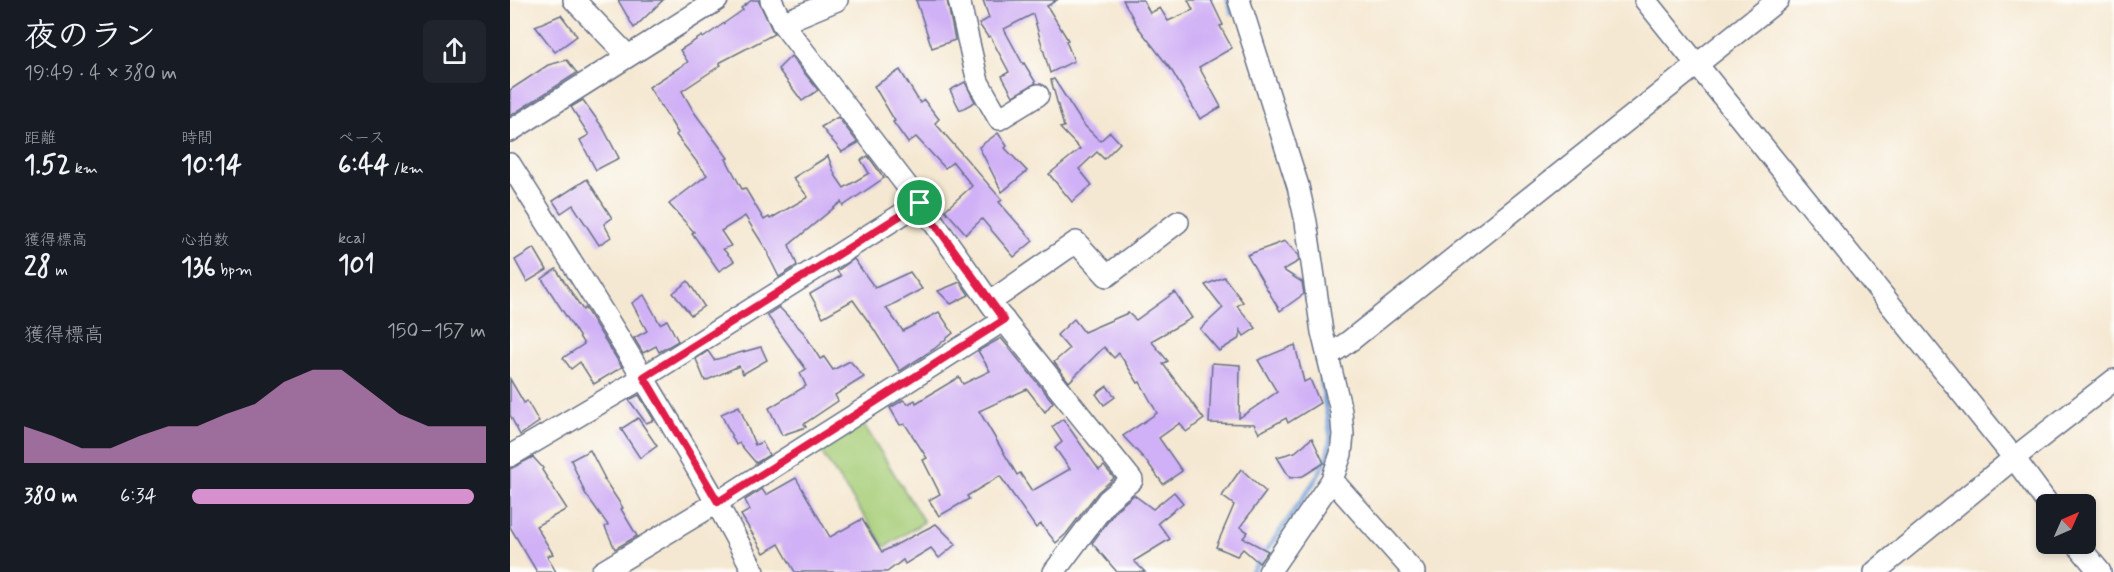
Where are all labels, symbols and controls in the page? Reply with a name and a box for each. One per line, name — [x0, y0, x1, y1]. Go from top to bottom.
text: 夜のラン — [24, 15, 156, 59]
button: share — [423, 20, 486, 83]
text: 19:49 · 4 × 380 m — [24, 60, 177, 87]
text: 距離 — [24, 128, 56, 149]
text: 時間 — [181, 128, 213, 149]
text: ペース — [338, 128, 385, 149]
text: 1.52 — [24, 149, 70, 183]
text: 10:14 — [181, 149, 242, 183]
text: 6:44 — [338, 149, 389, 183]
text: km — [70, 158, 98, 179]
text: /km — [389, 158, 424, 179]
pin — [894, 177, 945, 228]
icon: arrive — [903, 186, 936, 219]
text: kcal — [338, 228, 365, 249]
text: 獲得標高 — [24, 230, 88, 251]
text: 心拍数 — [181, 230, 229, 251]
text: 101 — [338, 249, 375, 283]
text: 28 — [24, 251, 51, 285]
text: 136 — [181, 251, 216, 285]
text: m — [51, 260, 68, 281]
text: bpm — [216, 260, 252, 281]
text: 150–157 m — [387, 318, 486, 345]
text: 獲得標高 — [24, 322, 104, 349]
text: 380 m — [24, 483, 77, 510]
text: 6:34 — [120, 483, 157, 510]
north arrow — [2036, 494, 2096, 554]
map controls — [2036, 494, 2096, 554]

